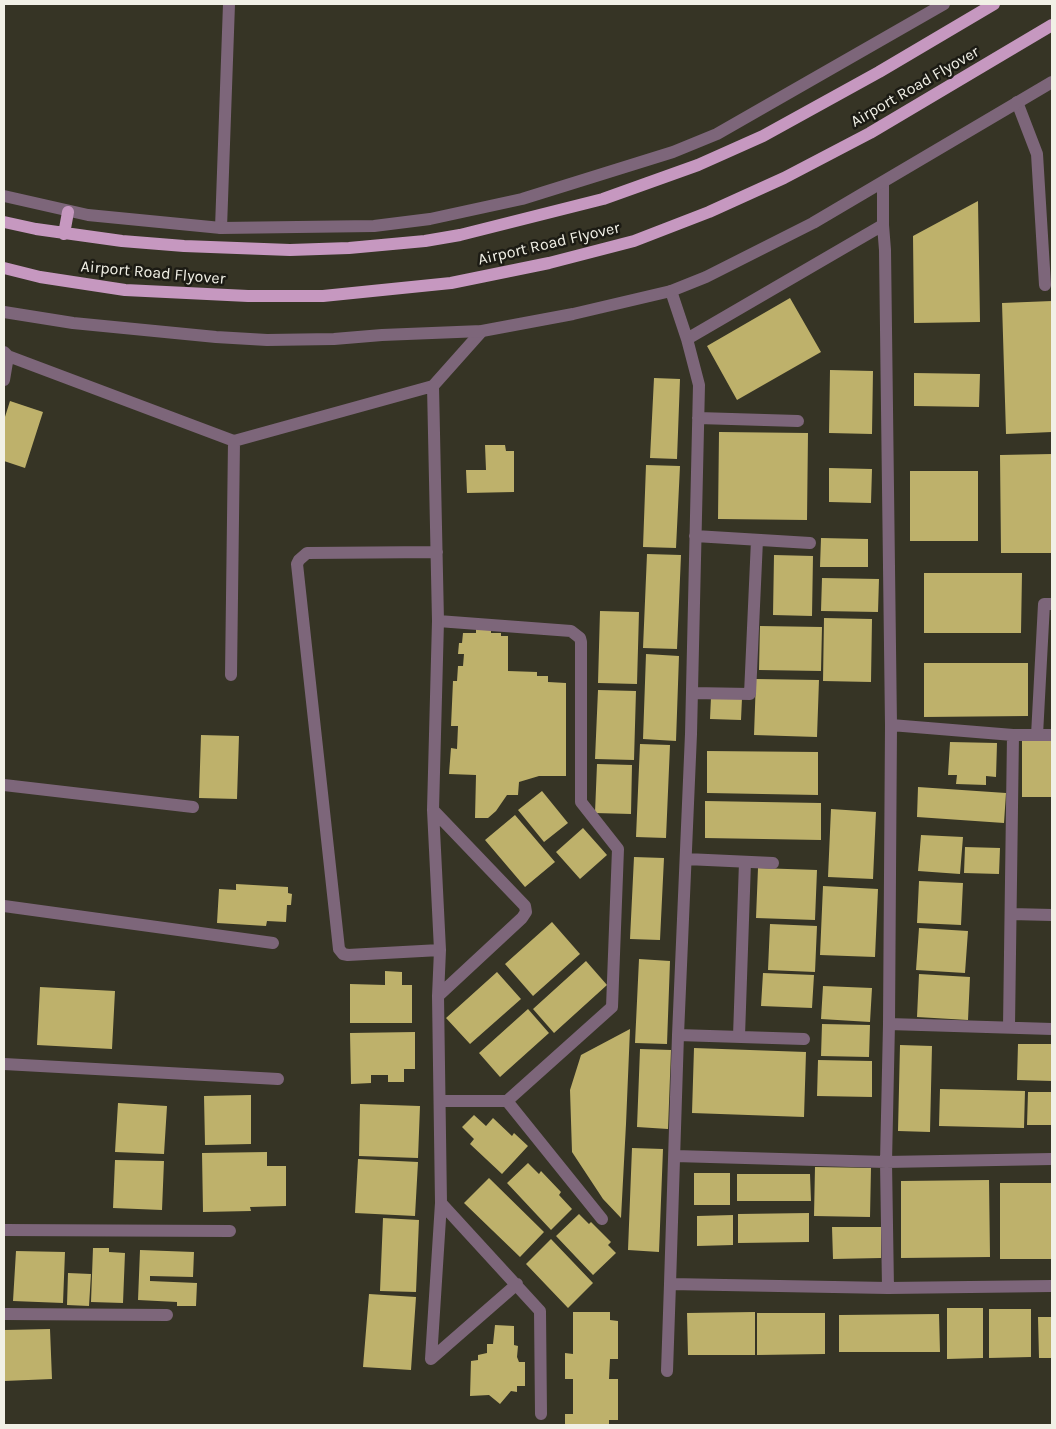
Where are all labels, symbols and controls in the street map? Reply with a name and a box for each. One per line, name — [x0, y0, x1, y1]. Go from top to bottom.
street label: Airport Road Flyover — [847, 42, 983, 132]
street label: Airport Road Flyover — [476, 218, 622, 270]
street label: Airport Road Flyover — [80, 257, 226, 289]

